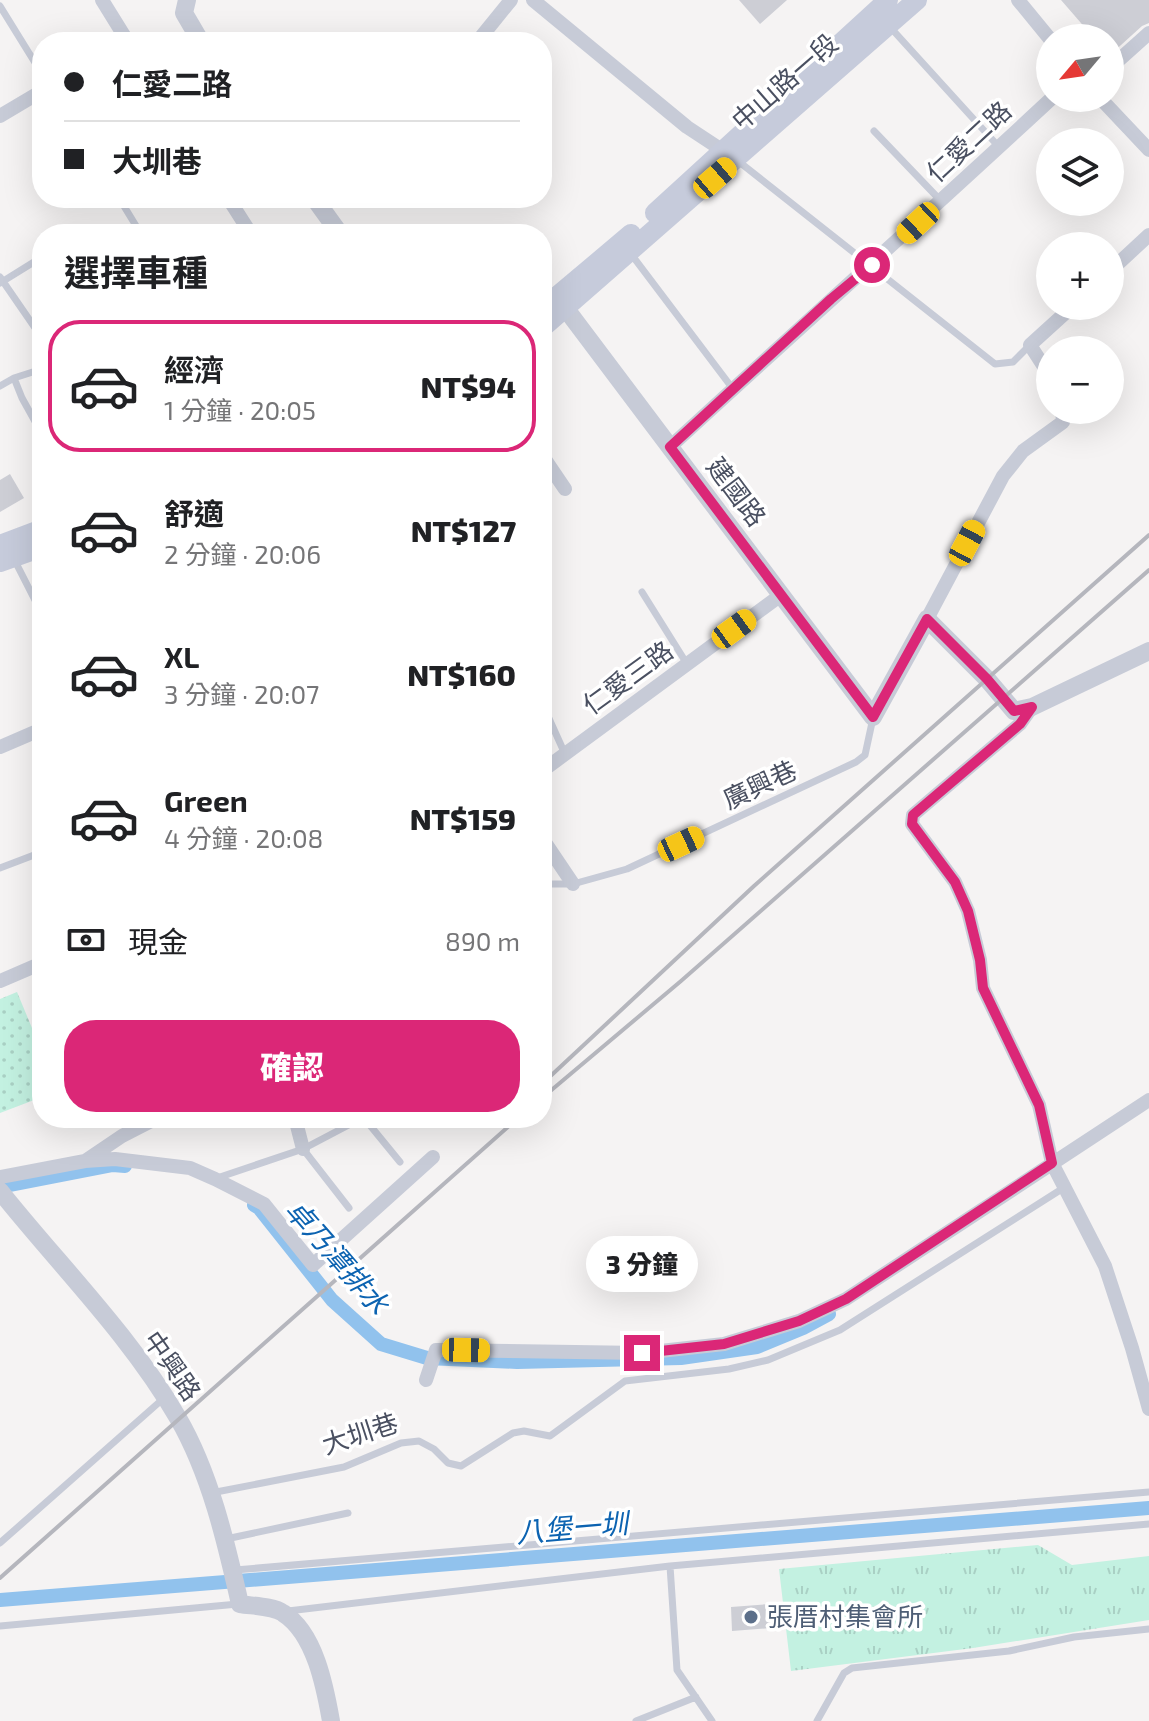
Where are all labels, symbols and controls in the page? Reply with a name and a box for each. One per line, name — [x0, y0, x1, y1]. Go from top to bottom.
north arrow — [1036, 24, 1124, 112]
map controls — [1036, 24, 1124, 424]
street label: 中山路一段 — [725, 27, 843, 135]
text: 仁愛二路 — [112, 65, 232, 101]
street label: 仁愛二路 — [919, 94, 1017, 188]
button: layers — [1036, 128, 1124, 216]
text: 大圳巷 — [112, 142, 202, 178]
car — [689, 153, 741, 203]
car — [892, 198, 944, 248]
button: + — [1036, 232, 1124, 320]
route start — [854, 247, 890, 283]
text: 選擇車種 — [64, 250, 208, 293]
button: − — [1036, 336, 1124, 424]
icon: car — [68, 350, 140, 422]
text: 經濟 — [164, 351, 224, 387]
text: NT$94 — [421, 368, 516, 404]
text: 1 分鐘 · 20:05 — [164, 394, 316, 425]
street label: 建國路 — [701, 451, 773, 532]
icon: car — [68, 494, 140, 566]
text: 舒適 — [164, 495, 224, 531]
text: NT$127 — [411, 512, 516, 548]
car — [945, 516, 989, 570]
text: 2 分鐘 · 20:06 — [164, 538, 321, 569]
car — [708, 605, 760, 653]
street label: 仁愛三路 — [576, 634, 678, 720]
icon: car — [68, 638, 140, 710]
text: XL — [164, 638, 199, 674]
text: NT$160 — [407, 656, 516, 692]
text: 3 分鐘 · 20:07 — [164, 678, 319, 709]
street label: 廣興巷 — [717, 753, 801, 814]
icon: car — [68, 782, 140, 854]
text: Green — [164, 782, 248, 818]
text: NT$159 — [410, 800, 516, 836]
text: 4 分鐘 · 20:08 — [164, 822, 323, 853]
car — [654, 823, 708, 865]
icon: cash — [64, 918, 108, 962]
text: 現金 — [128, 923, 188, 959]
text: 890 m — [445, 925, 520, 956]
button: 確認 — [64, 1020, 520, 1112]
water label: 卓乃潭排水 — [279, 1192, 398, 1322]
callout: 3 分鐘 — [586, 1237, 698, 1293]
text: 3 分鐘 — [606, 1248, 678, 1279]
street label: 中興路 — [138, 1324, 208, 1406]
route end — [624, 1335, 660, 1371]
car — [442, 1338, 490, 1362]
street label: 大圳巷 — [318, 1406, 401, 1459]
water label: 八堡一圳 — [515, 1505, 633, 1549]
place label: 張厝村集會所 — [767, 1600, 923, 1631]
marker: 張厝村集會所 — [742, 1608, 760, 1626]

